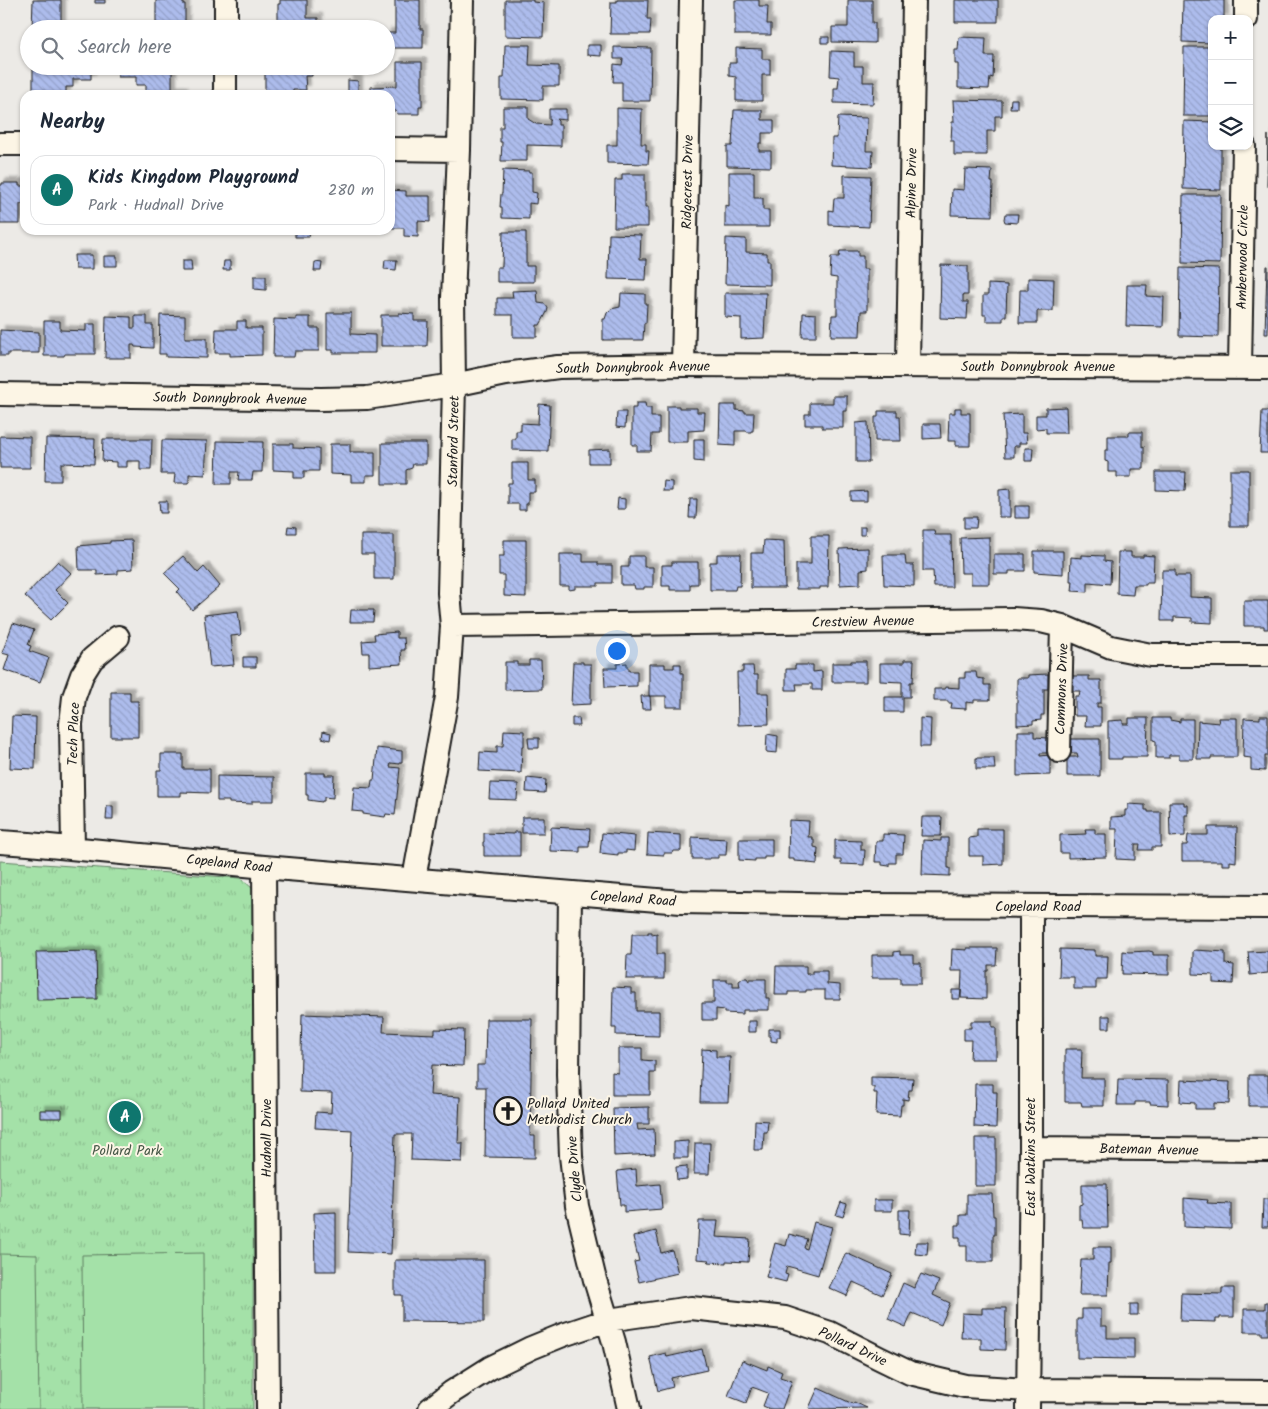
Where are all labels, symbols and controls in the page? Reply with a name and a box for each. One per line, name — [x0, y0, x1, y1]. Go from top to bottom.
map controls — [1208, 15, 1253, 150]
button: + — [1208, 15, 1253, 60]
search box — [20, 20, 395, 75]
text: Search here — [78, 33, 172, 63]
icon: search — [38, 34, 66, 62]
button: − — [1208, 60, 1253, 105]
button: layers — [1208, 105, 1253, 150]
text: Nearby — [40, 106, 105, 139]
street label: Ridgecrest Drive — [676, 134, 700, 230]
street label: Alpine Drive — [900, 147, 924, 218]
text: Kids Kingdom Playground — [88, 163, 298, 193]
text: A — [52, 178, 62, 203]
text: 280 m — [328, 178, 374, 203]
text: Park · Hudnall Drive — [88, 193, 224, 218]
street label: Amberwood Circle — [1231, 204, 1255, 310]
street label: South Donnybrook Avenue — [556, 356, 711, 380]
street label: South Donnybrook Avenue — [961, 356, 1116, 378]
street label: South Donnybrook Avenue — [153, 387, 308, 411]
street label: Stanford Street — [442, 395, 466, 487]
street label: Crestview Avenue — [812, 610, 915, 634]
your location — [604, 638, 630, 664]
street label: Commons Drive — [1049, 642, 1075, 735]
street label: Tech Place — [62, 701, 86, 766]
street label: Copeland Road — [185, 849, 274, 880]
street label: Copeland Road — [589, 885, 678, 913]
street label: Copeland Road — [995, 896, 1082, 918]
place label: Pollard United Methodist Church — [527, 1093, 632, 1131]
church icon: Pollard United Methodist Church — [493, 1096, 523, 1126]
street label: East Watkins Street — [1020, 1097, 1042, 1217]
pin: A — [109, 1098, 141, 1136]
street label: Hudnall Drive — [256, 1098, 278, 1177]
street label: Clyde Drive — [561, 1134, 589, 1203]
street label: Bateman Avenue — [1099, 1138, 1199, 1162]
park label: Pollard Park — [92, 1140, 162, 1162]
street label: Pollard Drive — [814, 1321, 891, 1373]

